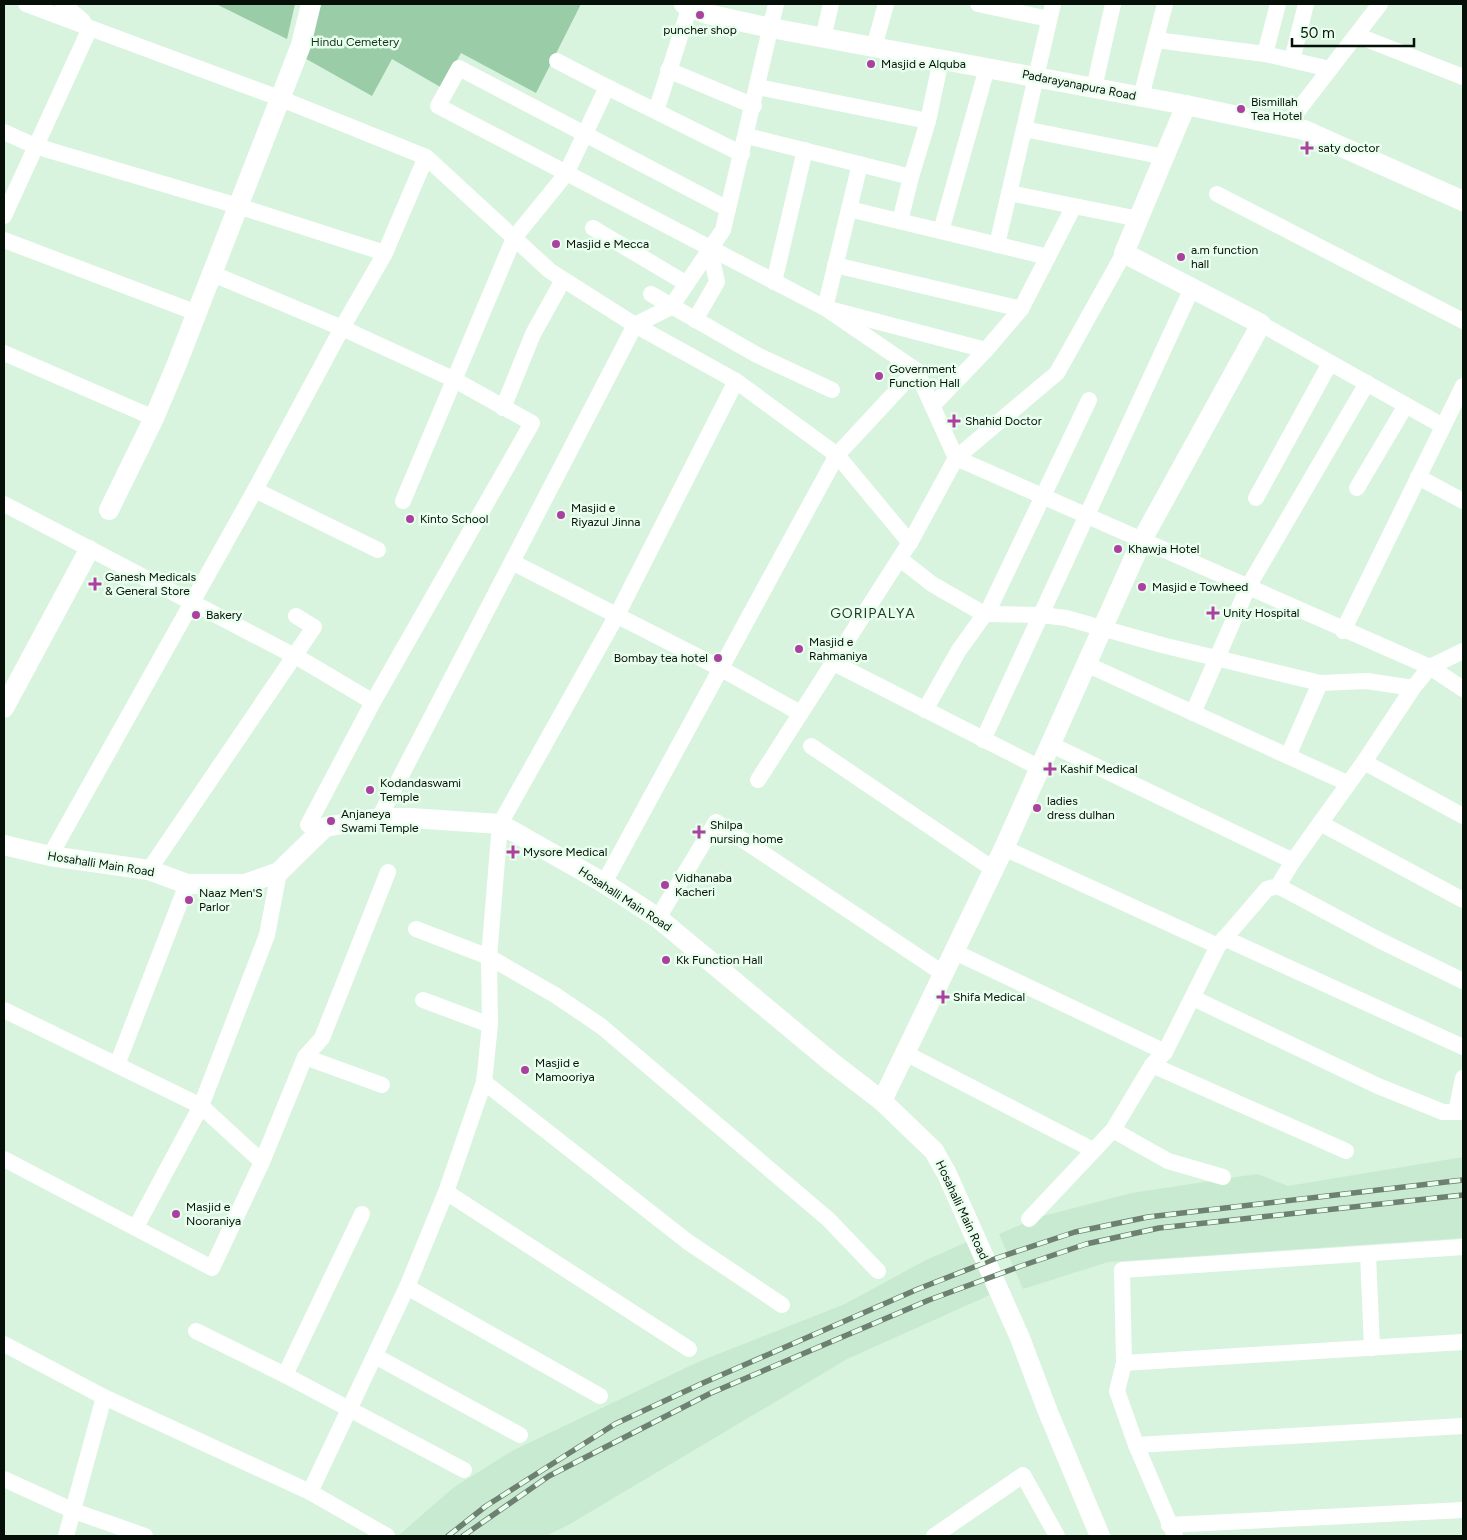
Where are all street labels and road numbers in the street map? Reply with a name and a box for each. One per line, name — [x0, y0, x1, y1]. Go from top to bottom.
street label: Padarayanapura Road — [1021, 67, 1137, 103]
street label: Hosahalli Main Road — [47, 849, 155, 879]
street label: Hosahalli Main Road — [576, 864, 674, 934]
street label: Hosahalli Main Road — [933, 1158, 991, 1262]

